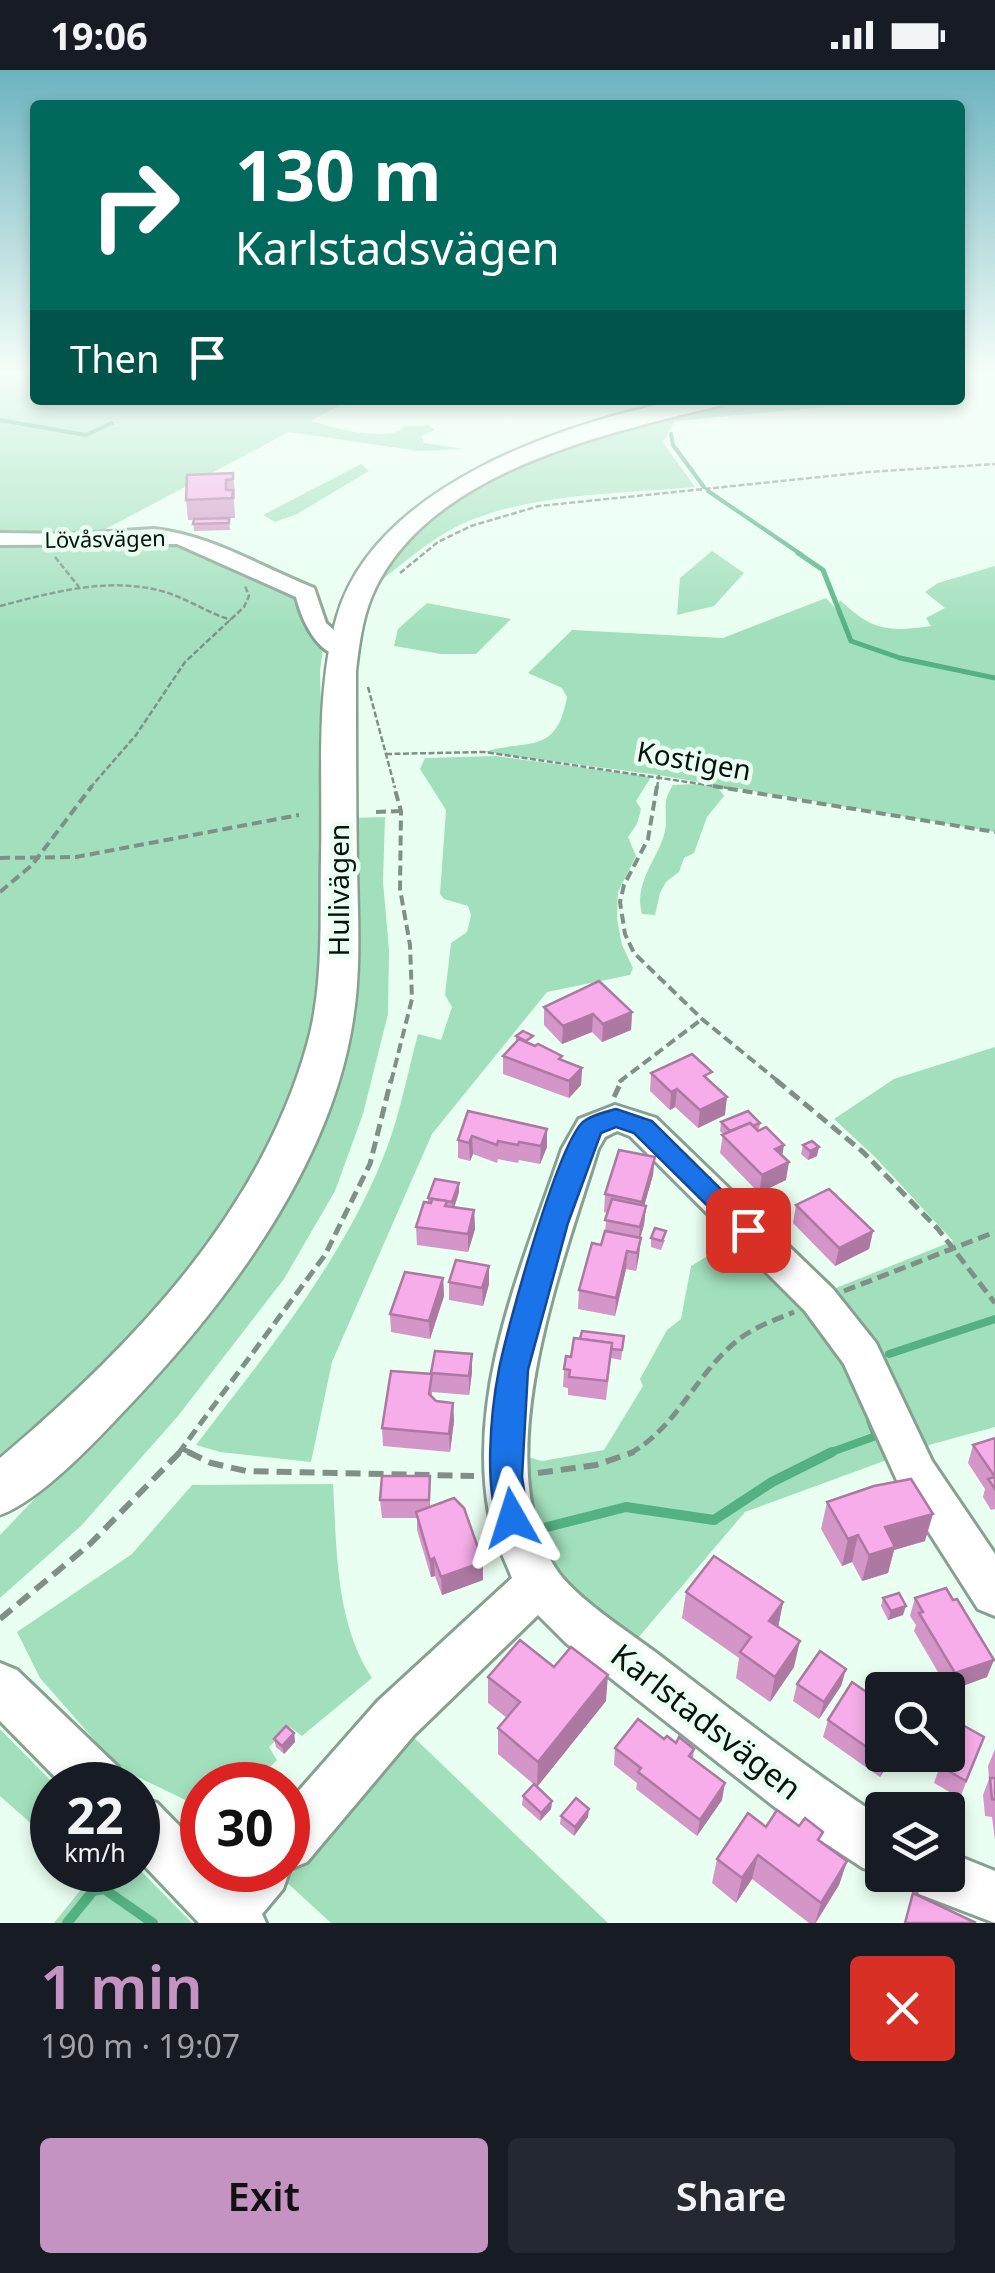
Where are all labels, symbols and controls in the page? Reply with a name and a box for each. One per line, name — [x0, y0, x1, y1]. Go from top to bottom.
text: 19:06 — [50, 9, 148, 61]
text: 130 m — [235, 126, 442, 222]
icon: right — [70, 140, 200, 270]
text: Karlstadsvägen — [235, 217, 560, 278]
icon: arrive — [180, 330, 235, 385]
text: Then — [70, 332, 160, 384]
street label: Lövåsvägen — [44, 522, 166, 554]
street label: Kostigen — [634, 731, 754, 789]
street label: Hulivägen — [319, 824, 357, 956]
pin — [706, 1188, 791, 1273]
icon: arrive — [721, 1203, 776, 1258]
position arrow — [460, 1466, 564, 1570]
street label: Karlstadsvägen — [603, 1633, 811, 1809]
map controls — [865, 1672, 965, 1892]
button: search — [865, 1672, 965, 1772]
speed limit sign: 30 — [180, 1762, 310, 1892]
text: 22 — [66, 1781, 124, 1849]
button: layers — [865, 1792, 965, 1892]
text: km/h — [64, 1835, 126, 1869]
text: 1 min — [40, 1945, 203, 2027]
button: close — [850, 1956, 955, 2061]
text: 190 m · 19:07 — [40, 2024, 240, 2067]
button: Exit — [40, 2138, 488, 2253]
button: Share — [508, 2138, 955, 2253]

